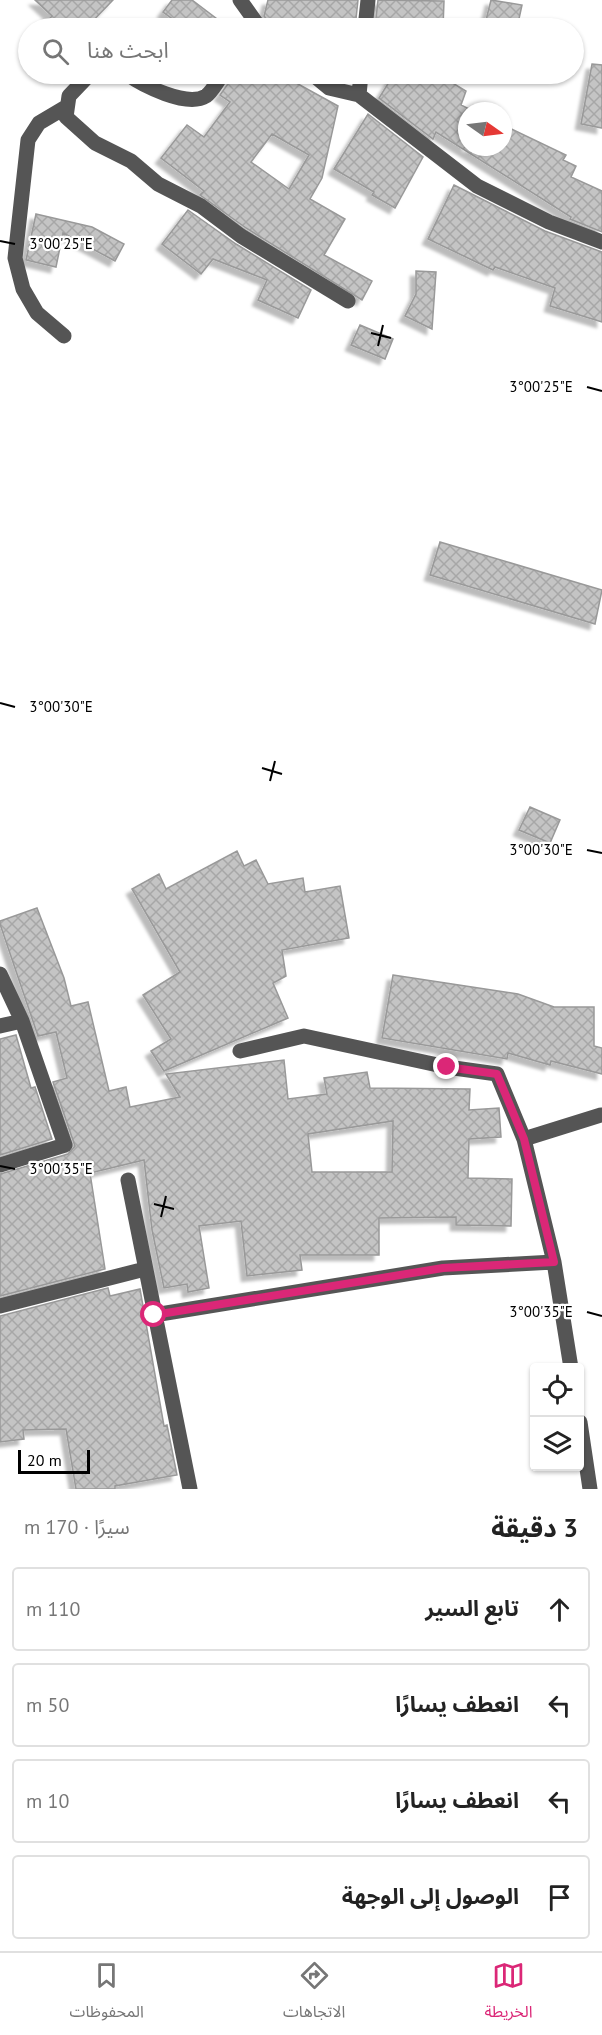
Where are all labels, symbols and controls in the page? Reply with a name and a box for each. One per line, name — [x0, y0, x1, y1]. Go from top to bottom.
search box — [18, 18, 584, 84]
icon: search — [39, 35, 72, 68]
text: ابحث هنا — [87, 36, 169, 64]
north arrow — [458, 102, 512, 156]
text: 3°00'25"E — [29, 234, 93, 253]
text: 3°00'25"E — [509, 377, 573, 396]
text: 3°00'30"E — [29, 697, 93, 716]
text: 3°00'30"E — [509, 840, 573, 859]
route end — [433, 1053, 459, 1079]
text: 3°00'35"E — [29, 1159, 93, 1178]
route start — [140, 1301, 166, 1327]
text: 3°00'35"E — [509, 1302, 573, 1321]
map controls — [530, 1363, 584, 1471]
button: locate — [530, 1363, 584, 1417]
button: layers — [530, 1417, 584, 1471]
scale bar — [18, 1447, 90, 1474]
text: 20 m — [27, 1450, 62, 1470]
text: 3 دقيقة — [491, 1511, 578, 1544]
text: سيرًا · 170 m — [24, 1514, 130, 1540]
icon: ahead — [543, 1593, 576, 1626]
text: تابع السير — [425, 1594, 519, 1622]
text: 110 m — [26, 1596, 80, 1622]
icon: left — [543, 1689, 576, 1722]
text: انعطف يسارًا — [395, 1690, 519, 1718]
text: 50 m — [26, 1692, 69, 1718]
icon: left — [543, 1785, 576, 1818]
text: انعطف يسارًا — [395, 1786, 519, 1814]
text: 10 m — [26, 1788, 69, 1814]
icon: arrive — [543, 1881, 576, 1914]
text: الوصول إلى الوجهة — [342, 1882, 519, 1910]
tab: المحفوظات — [70, 1959, 144, 2029]
tab: الاتجاهات — [283, 1959, 345, 2029]
tab: الخريطة — [485, 1959, 532, 2029]

